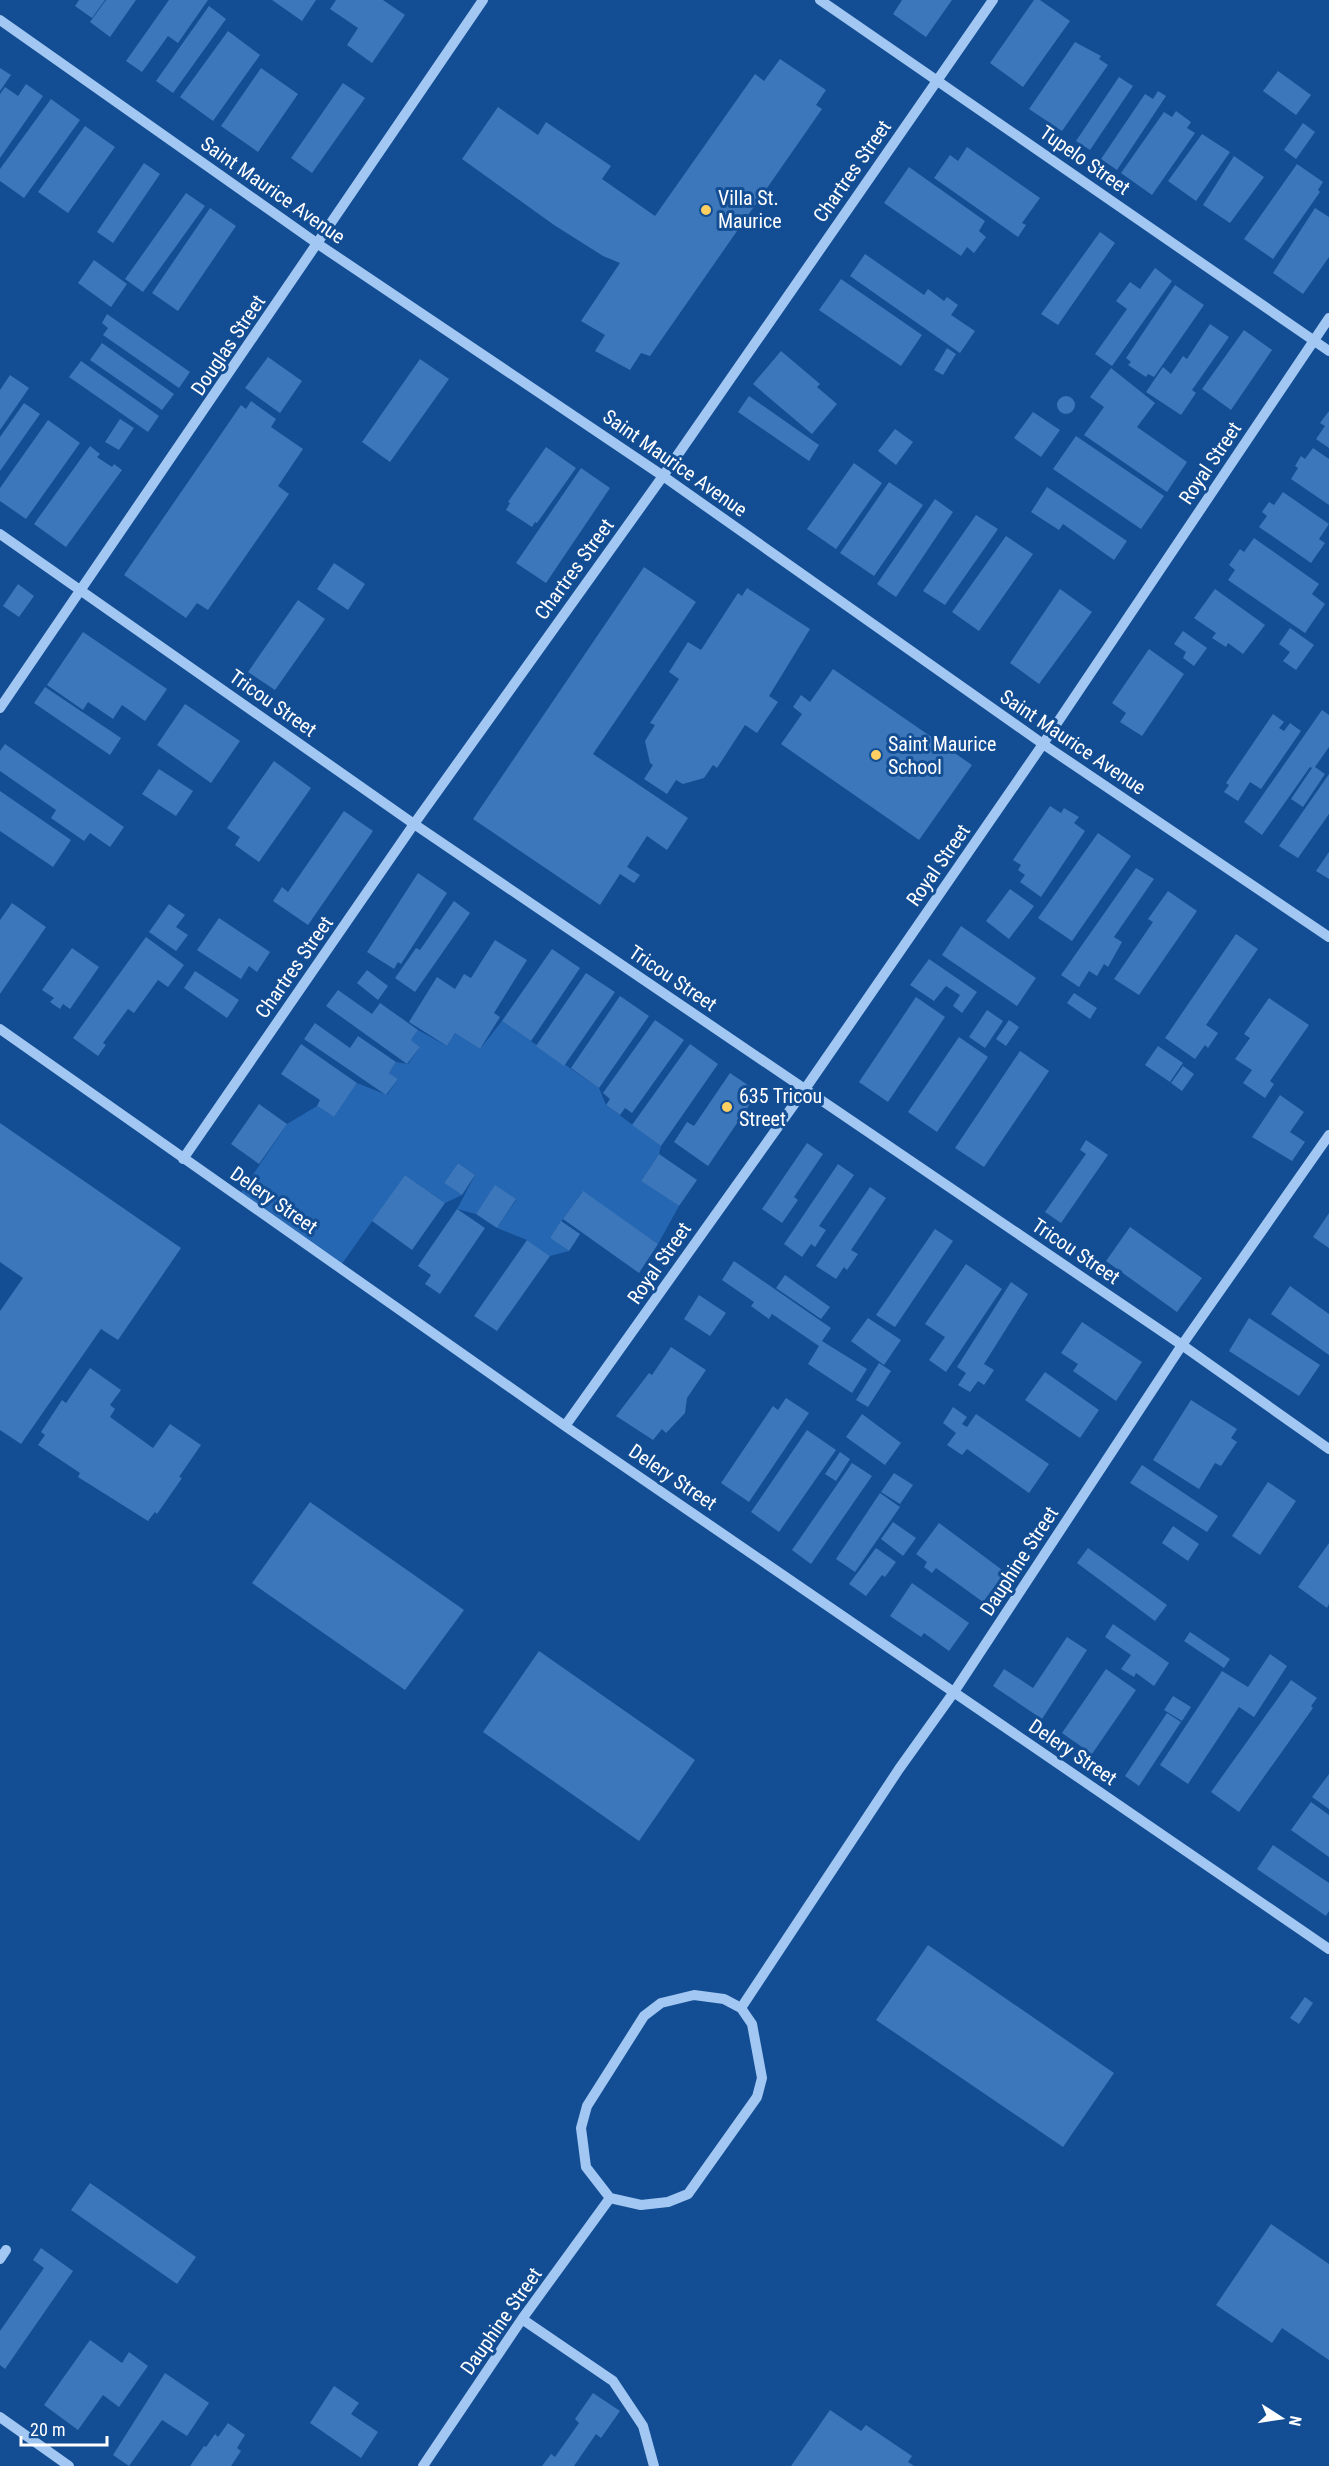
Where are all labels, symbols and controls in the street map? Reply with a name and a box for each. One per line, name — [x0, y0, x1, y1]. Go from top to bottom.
street label: Chartres Street — [808, 115, 896, 227]
street label: Tupelo Street — [1035, 120, 1135, 200]
street label: Saint Maurice Avenue — [196, 131, 350, 249]
place label: Villa St. Maurice — [718, 186, 782, 233]
marker: Villa St. Maurice — [699, 203, 713, 217]
street label: Douglas Street — [186, 290, 270, 400]
street label: Saint Maurice Avenue — [598, 404, 752, 522]
street label: Royal Street — [1174, 417, 1246, 509]
street label: Chartres Street — [529, 514, 619, 624]
street label: Tricou Street — [225, 664, 321, 742]
street label: Saint Maurice Avenue — [996, 684, 1150, 800]
place label: Saint Maurice School — [888, 732, 996, 779]
marker: Saint Maurice School — [869, 748, 883, 762]
street label: Royal Street — [901, 819, 975, 911]
street label: Chartres Street — [250, 911, 338, 1023]
street label: Tricou Street — [625, 940, 722, 1016]
place label: 635 Tricou Street — [739, 1084, 822, 1131]
marker: 635 Tricou Street — [720, 1100, 734, 1114]
street label: Delery Street — [226, 1161, 322, 1239]
street label: Tricou Street — [1028, 1213, 1125, 1289]
street label: Royal Street — [622, 1217, 696, 1309]
street label: Delery Street — [625, 1439, 722, 1515]
street label: Dauphine Street — [975, 1502, 1063, 1620]
street label: Delery Street — [1025, 1714, 1122, 1790]
street label: Dauphine Street — [455, 2263, 547, 2379]
north arrow — [1251, 2388, 1311, 2448]
scale bar — [21, 2409, 106, 2447]
text: N — [1285, 2414, 1305, 2428]
text: 20 m — [30, 2419, 65, 2440]

